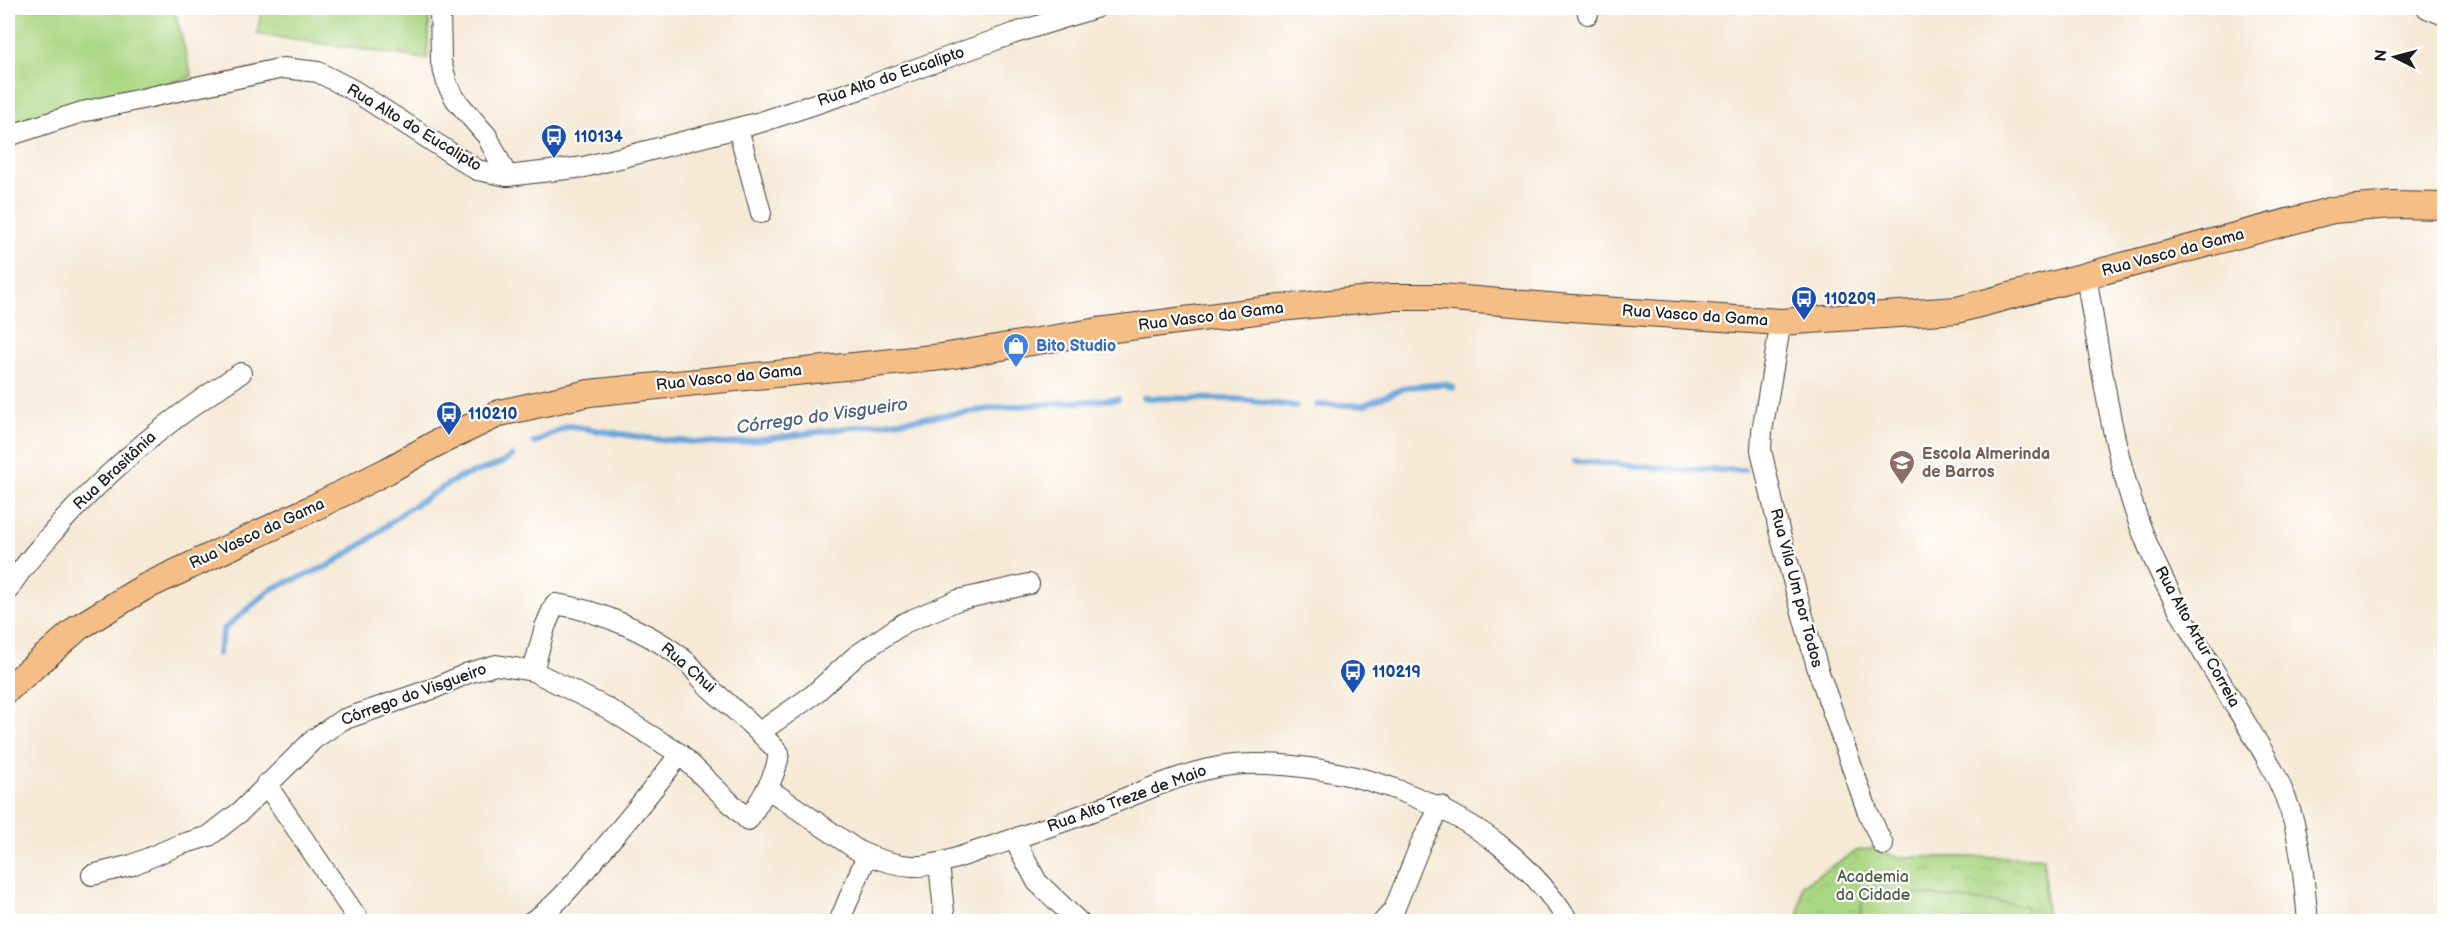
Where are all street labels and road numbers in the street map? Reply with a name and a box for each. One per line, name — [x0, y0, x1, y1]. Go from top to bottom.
street label: Rua Alto do Eucalipto — [815, 43, 967, 111]
street label: Rua Alto do Eucalipto — [343, 80, 485, 176]
street label: Rua Vasco da Gama — [2100, 225, 2246, 281]
street label: Rua Vasco da Gama — [1137, 299, 1285, 335]
street label: Rua Vasco da Gama — [1621, 301, 1769, 331]
street label: Rua Vasco da Gama — [655, 361, 803, 395]
street label: Rua Brasitânia — [70, 428, 160, 514]
street label: Rua Vasco da Gama — [187, 494, 327, 574]
street label: Rua Vila Um por Todos — [1766, 506, 1826, 670]
street label: Rua Alto Artur Correia — [2150, 563, 2244, 711]
street label: Rua Chui — [657, 639, 719, 697]
street label: Córrego do Visgueiro — [339, 660, 489, 730]
street label: Rua Alto Treze de Maio — [1045, 761, 1209, 837]

